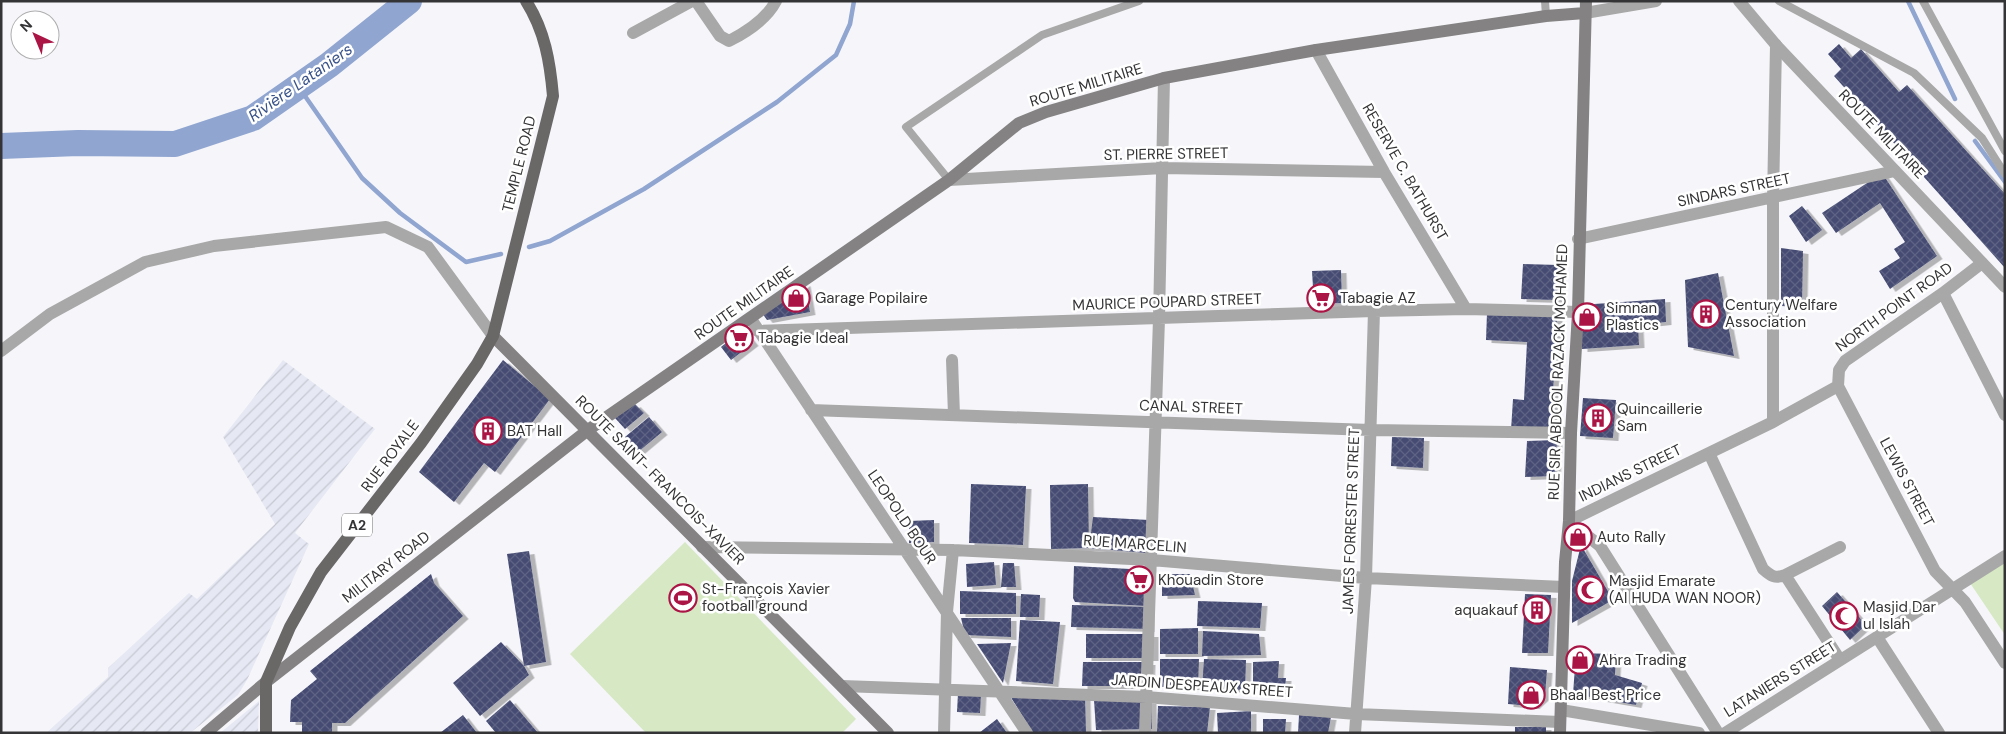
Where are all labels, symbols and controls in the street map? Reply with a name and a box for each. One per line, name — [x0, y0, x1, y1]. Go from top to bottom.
north arrow — [10, 10, 60, 60]
text: N — [16, 16, 36, 36]
water label: Rivière Lataniers — [244, 39, 357, 126]
street label: ROUTE MILITAIRE — [1027, 58, 1145, 112]
street label: ROUTE MILITAIRE — [1834, 85, 1930, 183]
street label: RESERVE C. BATHURST — [1358, 100, 1452, 244]
street label: TEMPLE ROAD — [497, 114, 541, 214]
street label: ST. PIERRE STREET — [1103, 143, 1229, 165]
street label: SINDARS STREET — [1676, 168, 1792, 212]
street label: RUE SIR ABDOOL RAZACK MOHAMED — [1544, 244, 1572, 500]
street label: NORTH POINT ROAD — [1831, 258, 1957, 356]
street label: ROUTE MILITAIRE — [690, 261, 798, 345]
shop icon: Garage Popilaire — [781, 283, 811, 313]
supermarket icon: Tabagie AZ — [1306, 283, 1336, 313]
place label: Garage Popilaire — [815, 288, 928, 308]
place label: Tabagie AZ — [1340, 288, 1416, 308]
street label: MAURICE POUPARD STREET — [1072, 289, 1262, 315]
place label: Century Welfare Association — [1725, 295, 1838, 332]
place label: Simnan Plastics — [1606, 298, 1659, 335]
building icon: Century Welfare Association — [1691, 299, 1721, 329]
shop icon: Simnan Plastics — [1572, 302, 1602, 332]
supermarket icon: Tabagie Ideal — [724, 323, 754, 353]
place label: Tabagie Ideal — [758, 328, 848, 348]
street label: ROUTE SAINT- FRANCOIS-XAVIER — [571, 391, 749, 569]
street label: CANAL STREET — [1139, 395, 1243, 419]
place label: Quincaillerie Sam — [1617, 399, 1703, 436]
building icon: Quincaillerie Sam — [1583, 403, 1613, 433]
street label: RUE ROYALE — [356, 416, 424, 496]
building icon: BAT Hall — [473, 416, 503, 446]
place label: BAT Hall — [507, 421, 562, 441]
street label: JAMES FORRESTER STREET — [1338, 428, 1364, 614]
street label: LEWIS STREET — [1875, 434, 1939, 530]
street label: INDIANS STREET — [1575, 439, 1685, 507]
street label: LEOPOLD BOUR — [863, 466, 941, 568]
road number: A2 — [342, 514, 372, 536]
shop icon: Auto Rally — [1563, 522, 1593, 552]
street label: MILITARY ROAD — [338, 527, 434, 607]
place label: Auto Rally — [1597, 527, 1666, 547]
street label: RUE MARCELIN — [1083, 530, 1187, 558]
supermarket icon: Khouadin Store — [1124, 565, 1154, 595]
place label: Khouadin Store — [1158, 570, 1264, 590]
place label: Masjid Emarate (Al HUDA WAN NOOR) — [1609, 571, 1761, 608]
mosque icon: Masjid Emarate (Al HUDA WAN NOOR) — [1575, 575, 1605, 605]
place label: St-François Xavier football ground — [702, 579, 830, 616]
sports icon: St-François Xavier football ground — [668, 583, 698, 613]
building icon: aquakauf — [1522, 595, 1552, 625]
place label: Masjid Dar ul Islah — [1863, 597, 1936, 634]
place label: aquakauf — [1454, 600, 1518, 620]
mosque icon: Masjid Dar ul Islah — [1829, 601, 1859, 631]
street label: LATANIERS STREET — [1720, 636, 1840, 722]
shop icon: Ahra Trading — [1565, 645, 1595, 675]
place label: Ahra Trading — [1599, 650, 1687, 670]
street label: JARDIN DESPEAUX STREET — [1110, 670, 1294, 702]
shop icon: Bhaal Best Price — [1516, 680, 1546, 710]
place label: Bhaal Best Price — [1550, 685, 1661, 705]

